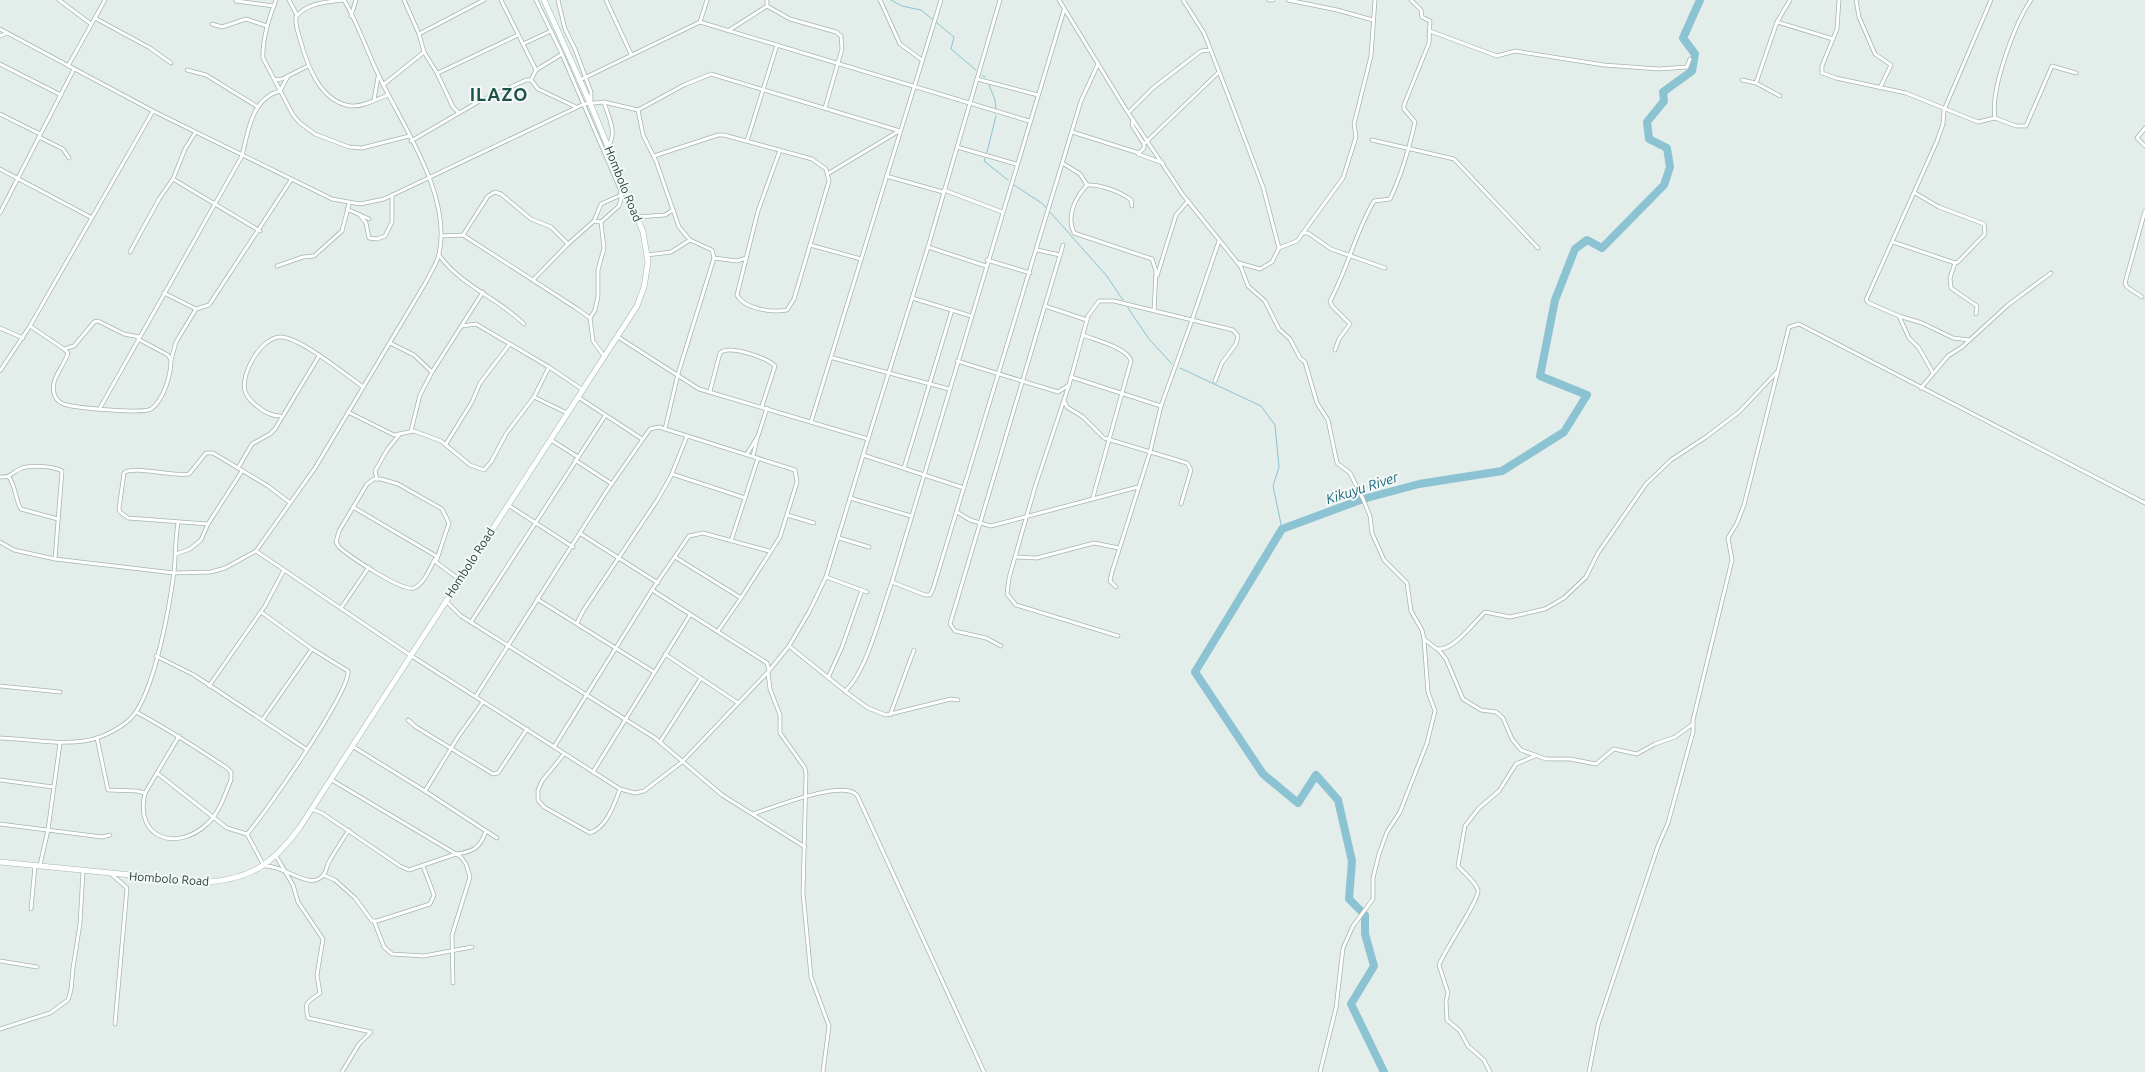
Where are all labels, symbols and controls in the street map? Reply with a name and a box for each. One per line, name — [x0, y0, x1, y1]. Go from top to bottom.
district label: ILAZO — [470, 84, 528, 104]
street label: Hombolo Road — [602, 144, 645, 224]
water label: Kikuyu River — [1324, 469, 1401, 507]
street label: Hombolo Road — [442, 525, 497, 600]
street label: Hombolo Road — [128, 869, 210, 888]

